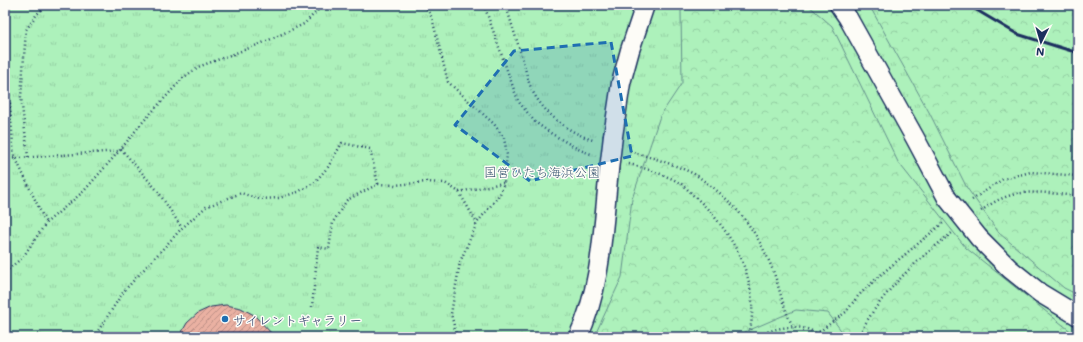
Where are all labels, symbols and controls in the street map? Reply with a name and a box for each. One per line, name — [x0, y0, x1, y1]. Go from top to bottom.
north arrow — [1021, 22, 1061, 62]
text: N — [1035, 45, 1045, 60]
park label: 国営ひたち海浜公園 — [484, 163, 600, 180]
place label: サイレントギャラリー — [233, 311, 362, 328]
marker: サイレントギャラリー — [220, 314, 230, 324]

